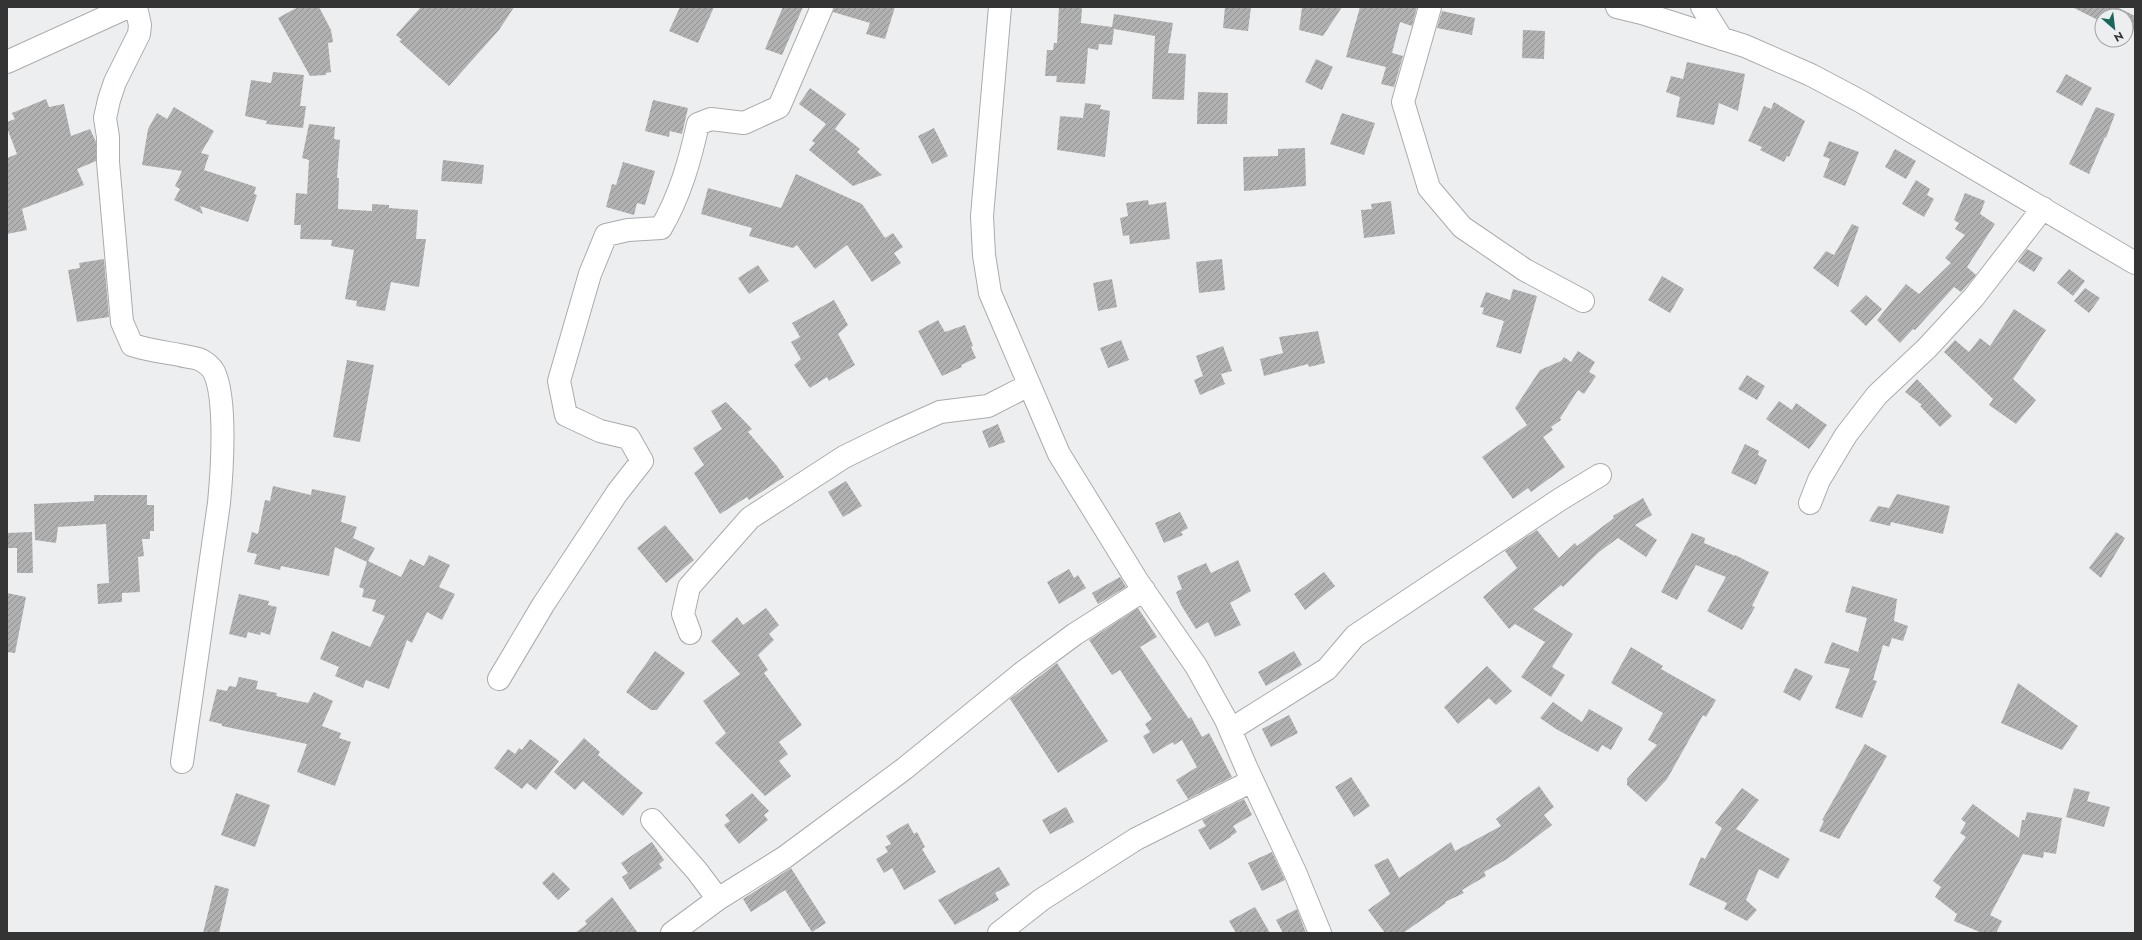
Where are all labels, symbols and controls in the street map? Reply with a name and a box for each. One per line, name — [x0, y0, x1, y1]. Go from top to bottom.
north arrow — [2094, 8, 2134, 48]
text: N — [2111, 28, 2126, 46]

